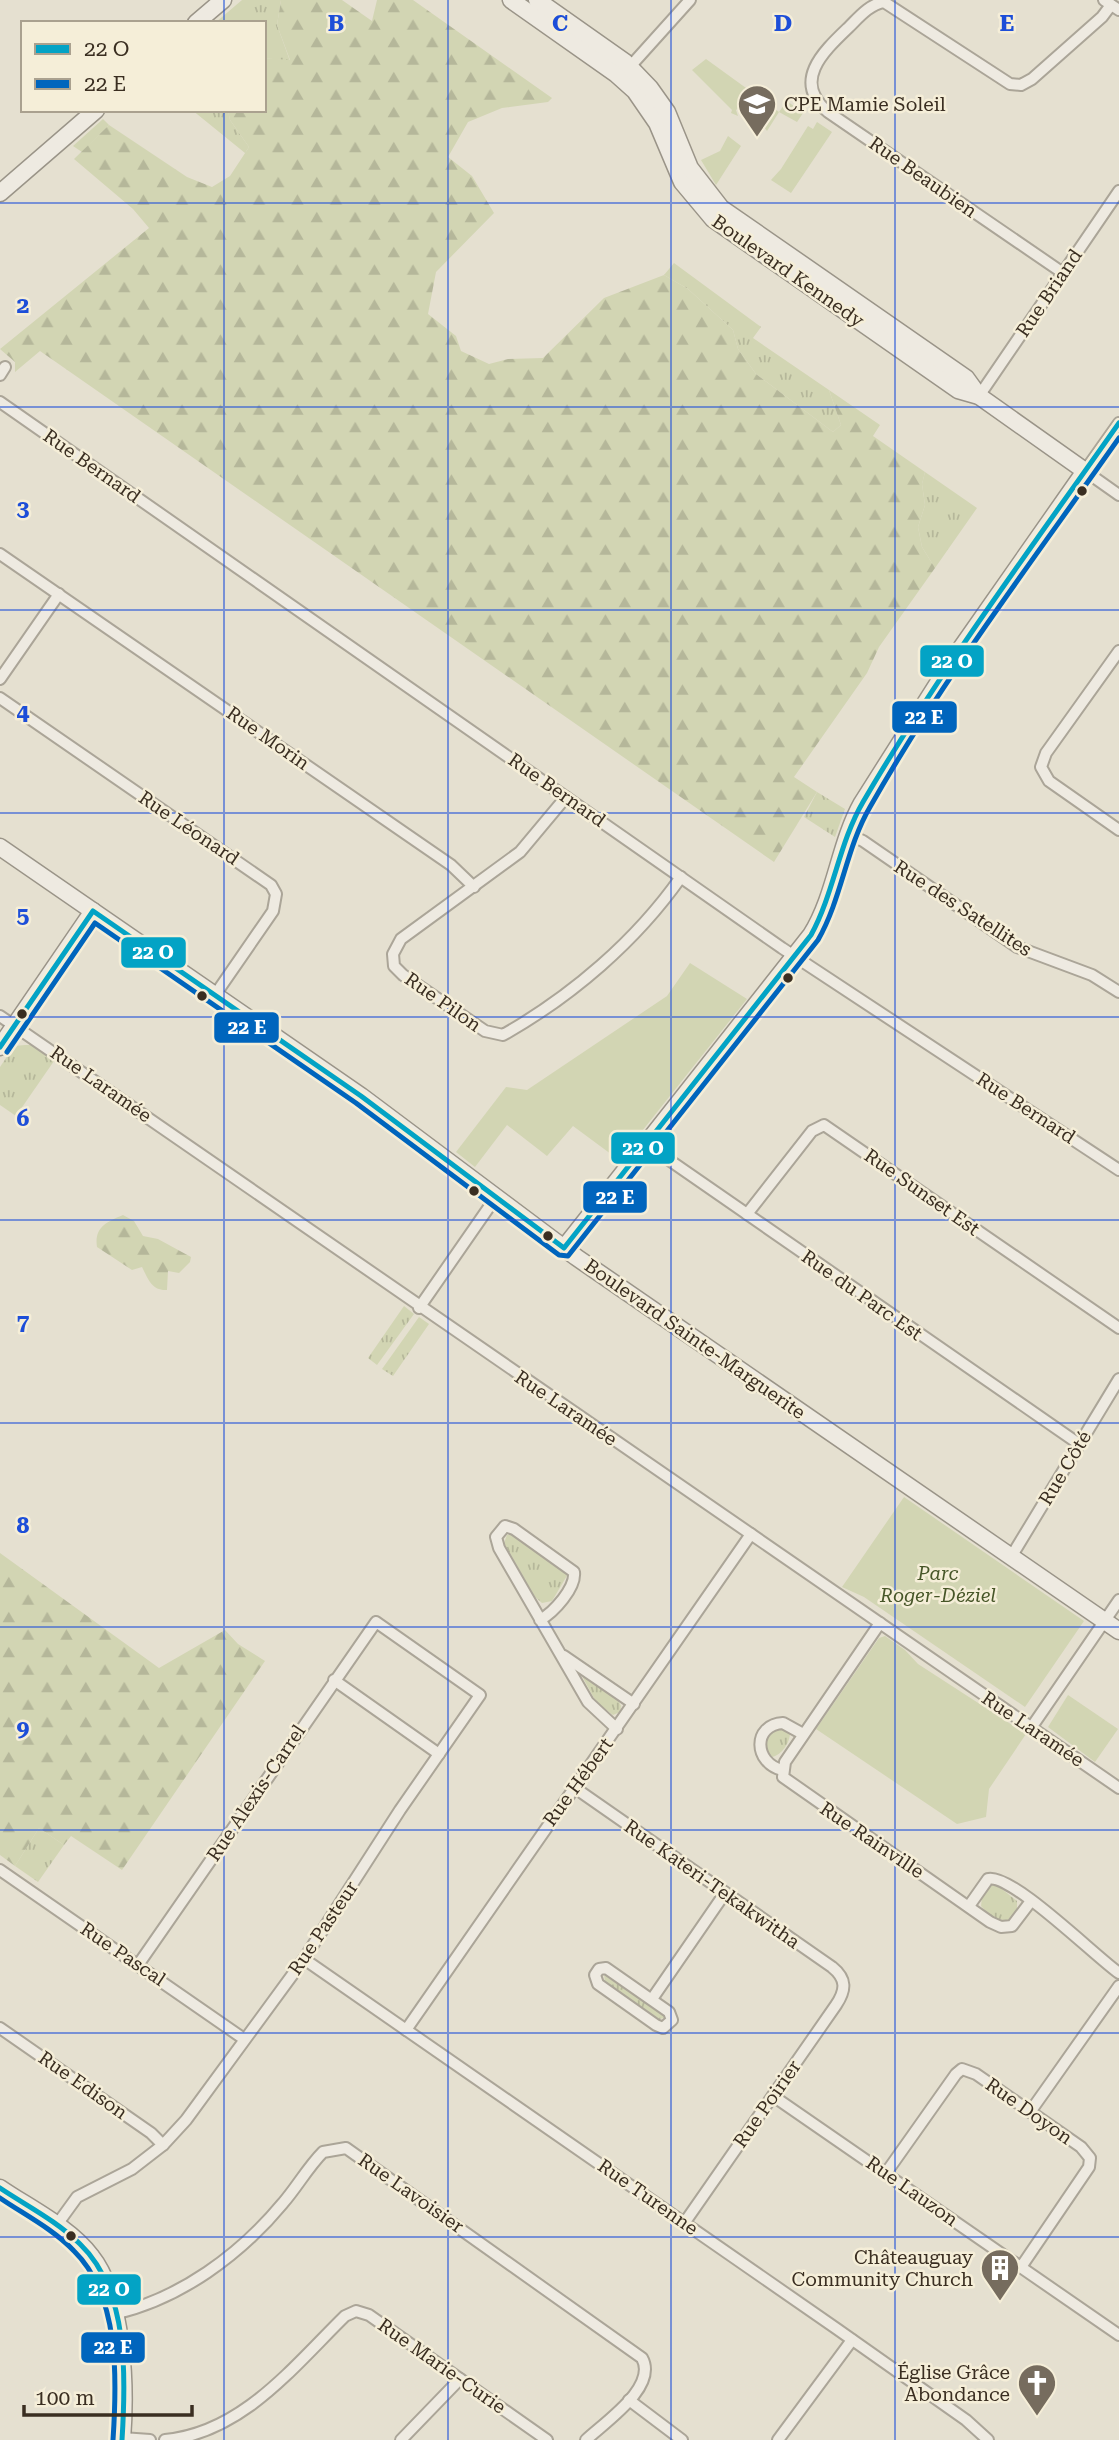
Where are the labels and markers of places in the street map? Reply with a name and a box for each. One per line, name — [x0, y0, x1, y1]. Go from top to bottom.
school or university icon: CPE Mamie Soleil — [736, 83, 778, 138]
place label: CPE Mamie Soleil — [784, 93, 946, 116]
unlabelled marker — [1075, 484, 1089, 498]
unlabelled marker — [781, 971, 795, 985]
unlabelled marker — [195, 989, 209, 1003]
unlabelled marker — [15, 1007, 29, 1021]
unlabelled marker — [467, 1184, 481, 1198]
unlabelled marker — [541, 1229, 555, 1243]
unlabelled marker — [64, 2229, 78, 2243]
place label: Châteauguay Community Church — [792, 2246, 974, 2291]
building icon: Châteauguay Community Church — [979, 2247, 1021, 2302]
place label: Église Grâce Abondance — [897, 2361, 1010, 2406]
church icon: Église Grâce Abondance — [1016, 2362, 1058, 2417]

